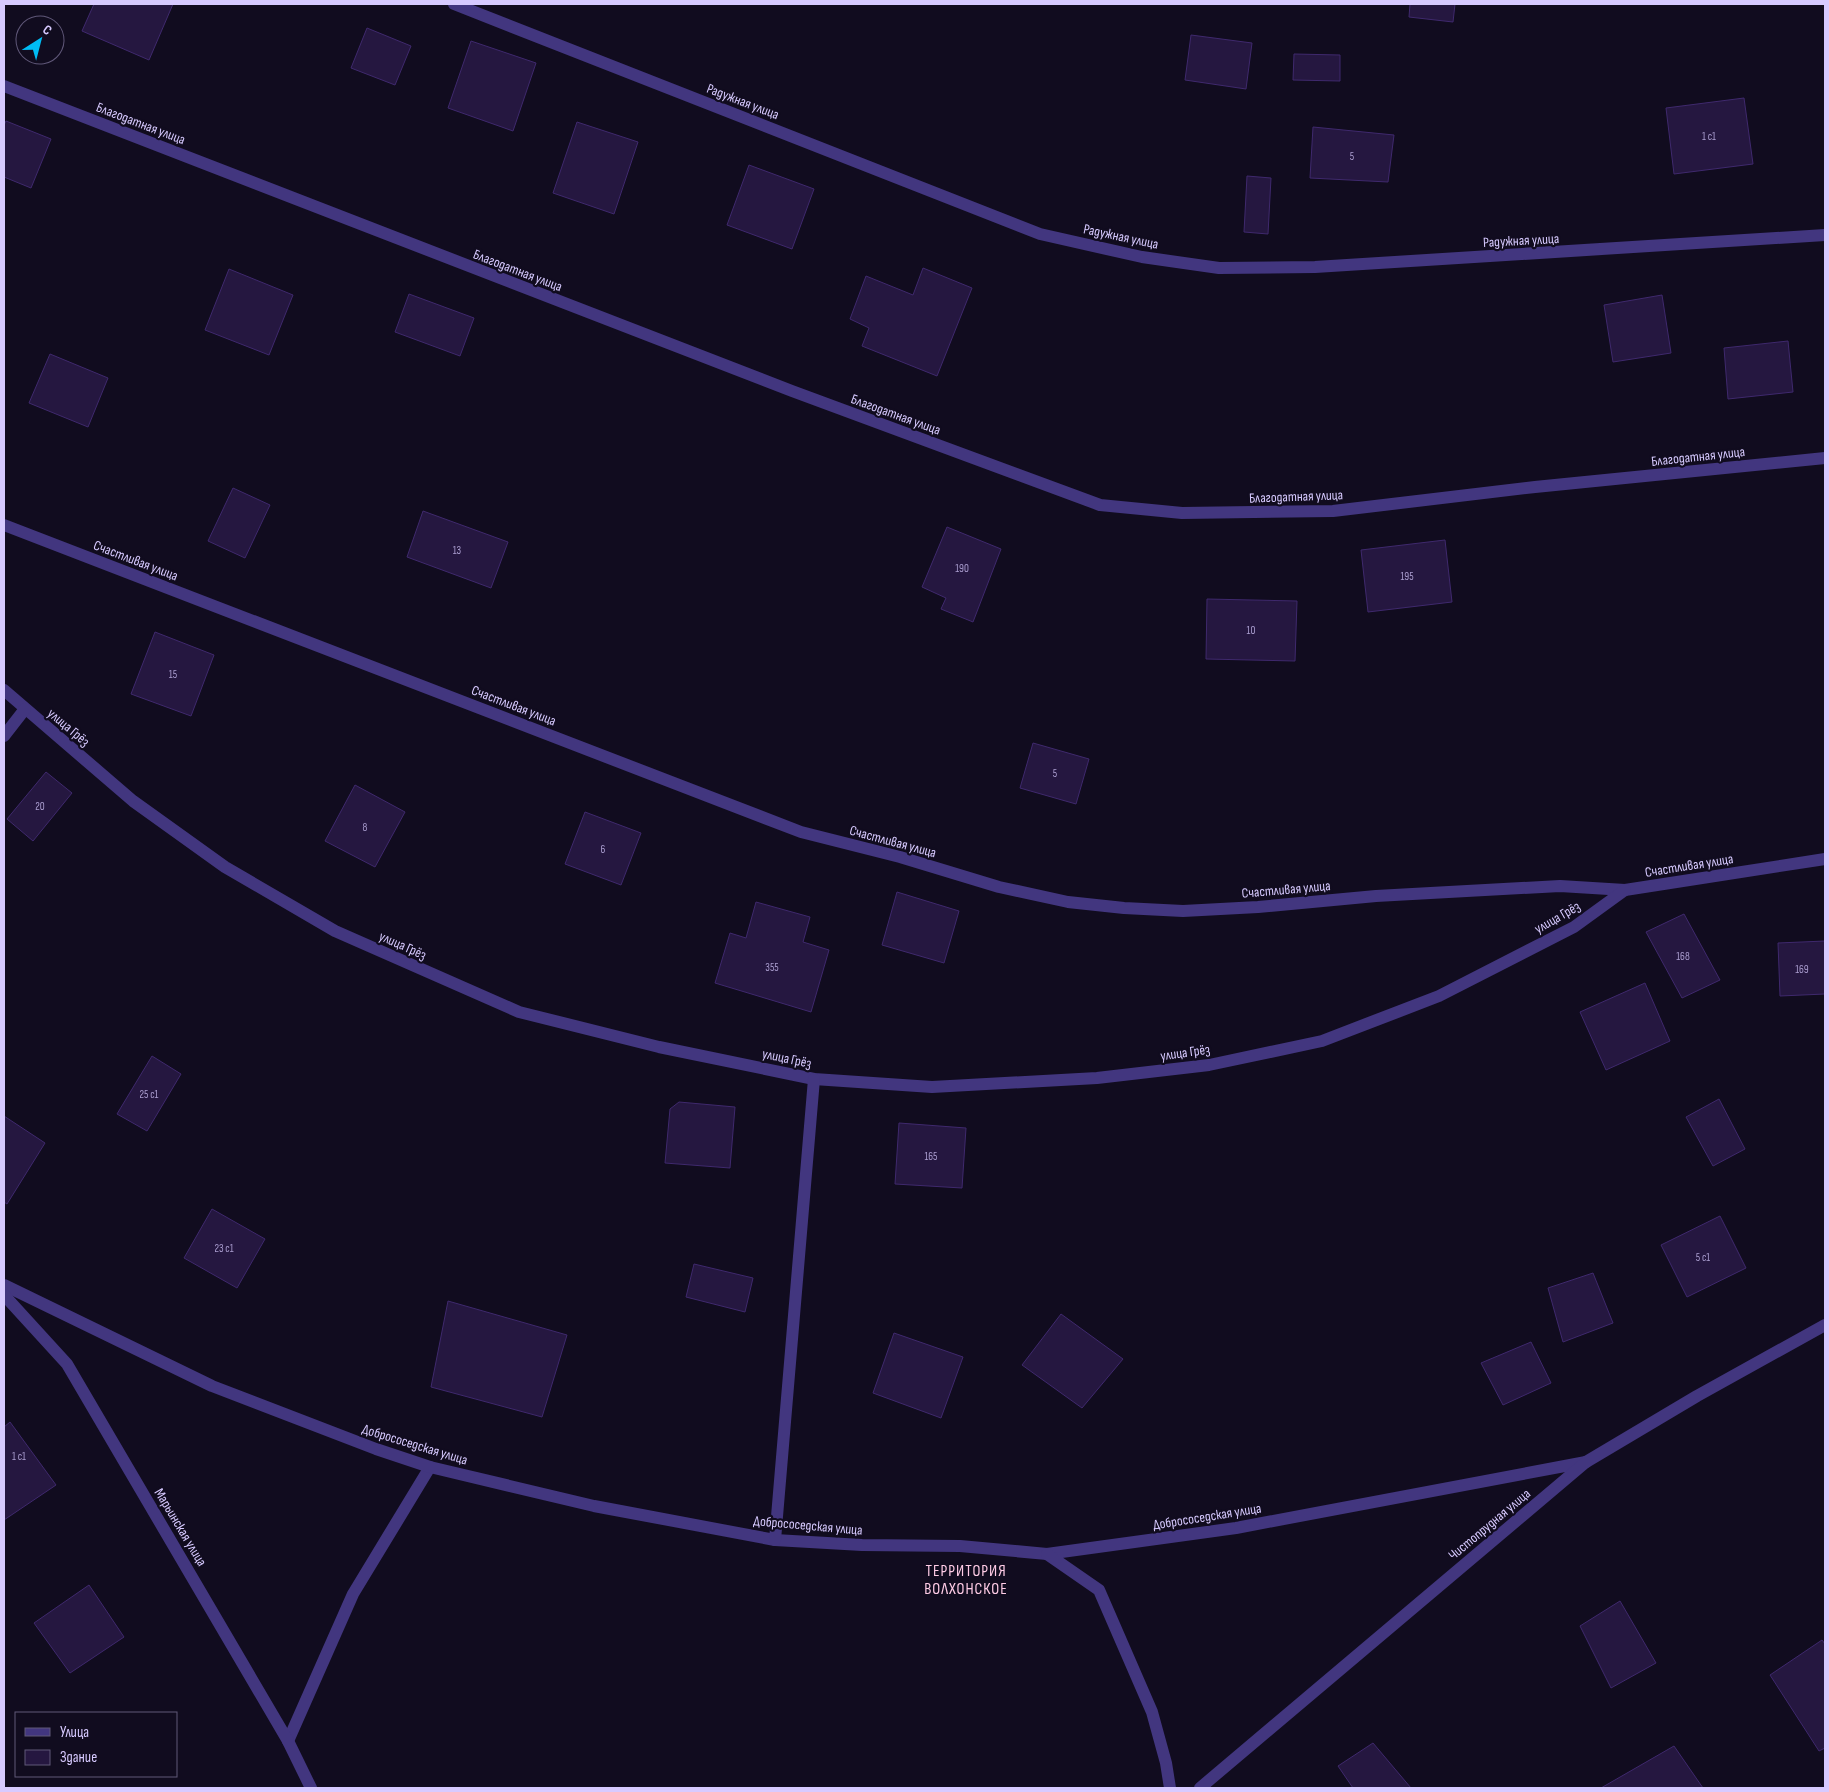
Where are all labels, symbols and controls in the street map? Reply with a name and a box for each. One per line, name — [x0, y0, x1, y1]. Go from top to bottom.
north arrow — [15, 15, 65, 65]
text: С — [39, 21, 55, 39]
street label: Радужная улица — [704, 80, 781, 123]
street label: Благодатная улица — [94, 99, 188, 148]
house number: 1 с1 — [1702, 130, 1716, 143]
house number: 5 — [1350, 150, 1354, 163]
street label: Радужная улица — [1082, 220, 1160, 253]
street label: Радужная улица — [1483, 230, 1559, 251]
street label: Благодатная улица — [471, 246, 565, 295]
street label: Благодатная улица — [849, 390, 943, 439]
street label: Благодатная улица — [1650, 443, 1746, 470]
street label: Благодатная улица — [1249, 486, 1343, 507]
street label: Счастливая улица — [91, 537, 180, 584]
house number: 13 — [453, 544, 462, 557]
house number: 190 — [955, 562, 969, 575]
house number: 195 — [1400, 570, 1414, 583]
house number: 10 — [1247, 624, 1255, 637]
house number: 15 — [169, 668, 177, 681]
street label: Счастливая улица — [469, 682, 558, 729]
street label: улица Грёз — [44, 705, 93, 750]
house number: 5 — [1053, 767, 1057, 780]
house number: 20 — [35, 800, 45, 813]
house number: 8 — [363, 821, 368, 834]
street label: Счастливая улица — [848, 822, 938, 861]
house number: 6 — [601, 843, 606, 856]
street label: Счастливая улица — [1644, 850, 1734, 881]
street label: Счастливая улица — [1241, 877, 1331, 902]
street label: улица Грёз — [1531, 898, 1583, 937]
street label: улица Грёз — [376, 928, 429, 963]
house number: 168 — [1676, 950, 1690, 963]
house number: 355 — [765, 961, 779, 974]
house number: 169 — [1795, 963, 1809, 976]
street label: улица Грёз — [1159, 1041, 1211, 1064]
street label: улица Грёз — [761, 1045, 813, 1072]
house number: 25 с1 — [140, 1088, 159, 1101]
house number: 165 — [924, 1150, 938, 1163]
house number: 23 с1 — [214, 1242, 234, 1255]
house number: 5 с1 — [1696, 1251, 1710, 1264]
street label: Добрососедская улица — [360, 1420, 470, 1469]
house number: 1 с1 — [12, 1450, 26, 1463]
street label: Марьинская улица — [151, 1485, 210, 1569]
street label: Чистопрудная улица — [1445, 1485, 1534, 1564]
street label: Добрососедская улица — [1152, 1500, 1263, 1533]
street label: Добрососедская улица — [753, 1512, 863, 1539]
district label: ТЕРРИТОРИЯ ВОЛХОНСКОЕ — [924, 1562, 1008, 1599]
legend — [15, 1712, 178, 1777]
text: Улица — [60, 1723, 89, 1742]
text: Здание — [60, 1748, 97, 1767]

